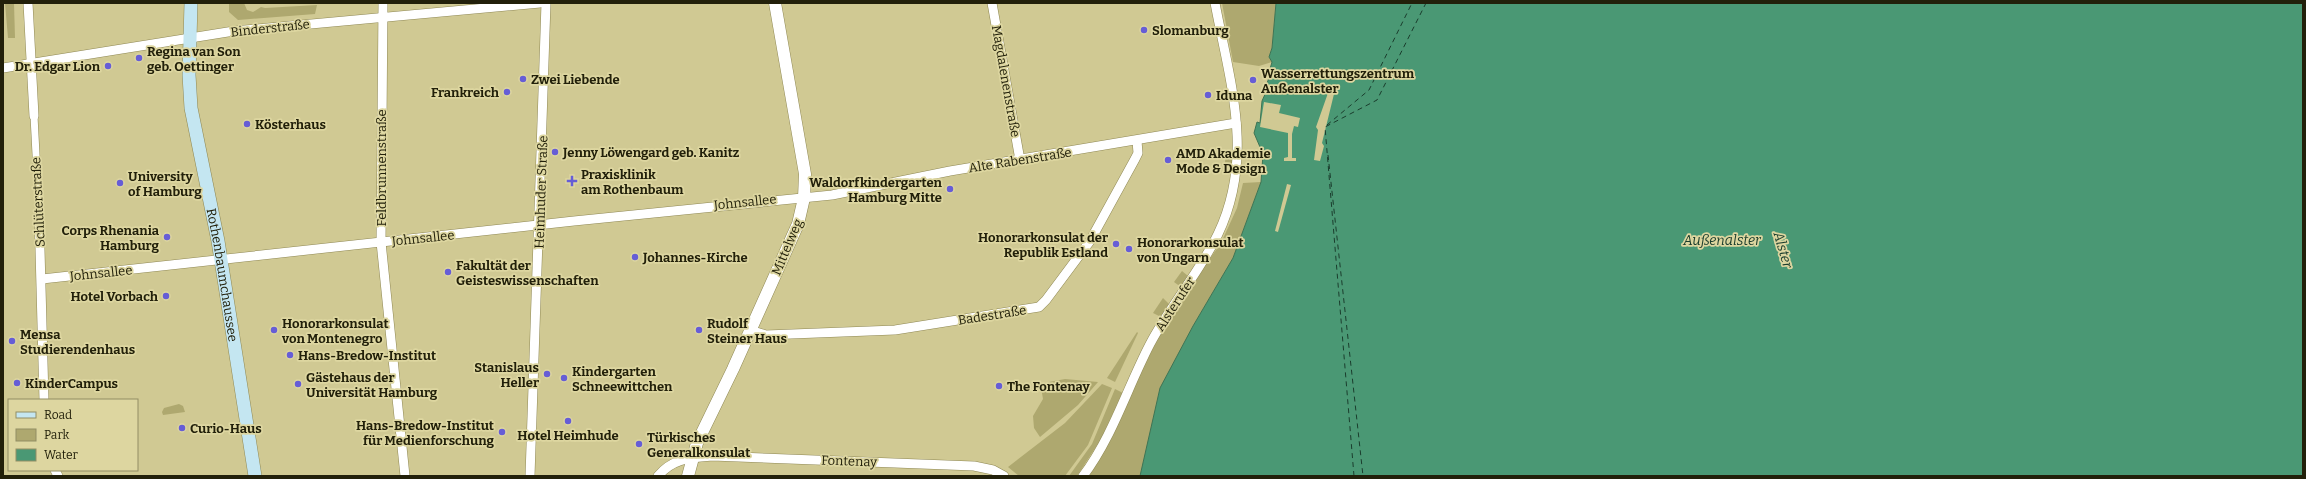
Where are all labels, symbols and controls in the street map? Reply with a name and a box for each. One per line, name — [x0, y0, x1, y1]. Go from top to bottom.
street label: Binderstraße — [230, 16, 310, 40]
place label: Slomanburg — [1152, 23, 1229, 38]
street label: Magdalenenstraße — [989, 24, 1023, 138]
marker: Slomanburg — [1139, 25, 1149, 35]
place label: Regina van Son geb. Oettinger — [147, 44, 241, 74]
marker: Regina van Son geb. Oettinger — [134, 53, 144, 63]
place label: Dr. Edgar Lion — [15, 59, 101, 74]
marker: Dr. Edgar Lion — [103, 61, 113, 71]
place label: Wasserrettungszentrum Außenalster — [1261, 66, 1415, 96]
place label: Zwei Liebende — [531, 72, 620, 87]
marker: Zwei Liebende — [518, 74, 528, 84]
marker: Wasserrettungszentrum Außenalster — [1248, 75, 1258, 85]
place label: Frankreich — [431, 85, 500, 100]
marker: Frankreich — [502, 87, 512, 97]
place label: Iduna — [1216, 88, 1253, 103]
marker: Iduna — [1203, 90, 1213, 100]
street label: Feldbrunnenstraße — [374, 109, 389, 227]
place label: Kösterhaus — [255, 117, 326, 132]
marker: Kösterhaus — [242, 119, 252, 129]
street label: Heimhuder Straße — [532, 135, 550, 249]
street label: Alte Rabenstraße — [967, 144, 1073, 176]
place label: Jenny Löwengard geb. Kanitz — [562, 145, 740, 160]
place label: AMD Akademie Mode & Design — [1176, 146, 1271, 176]
marker: Jenny Löwengard geb. Kanitz — [550, 147, 560, 157]
marker: AMD Akademie Mode & Design — [1163, 155, 1173, 165]
street label: Schlüterstraße — [28, 157, 48, 247]
place label: Praxisklinik am Rothenbaum — [581, 167, 684, 197]
place label: University of Hamburg — [128, 169, 202, 199]
marker: Praxisklinik am Rothenbaum — [566, 175, 578, 187]
place label: Waldorfkindergarten Hamburg Mitte — [809, 175, 943, 205]
marker: University of Hamburg — [115, 178, 125, 188]
marker: Waldorfkindergarten Hamburg Mitte — [945, 184, 955, 194]
street label: Johnsallee — [712, 191, 777, 213]
street label: Rothenbaumchaussee — [204, 207, 241, 343]
street label: Mittelweg — [768, 217, 806, 277]
place label: Corps Rhenania Hamburg — [61, 223, 160, 253]
street label: Johnsallee — [390, 227, 455, 249]
water label: Alster — [1769, 229, 1797, 271]
place label: Honorarkonsulat der Republik Estland — [978, 230, 1108, 260]
marker: Corps Rhenania Hamburg — [162, 232, 172, 242]
water label: Außenalster — [1682, 232, 1762, 249]
place label: Honorarkonsulat von Ungarn — [1136, 235, 1244, 265]
marker: Honorarkonsulat der Republik Estland — [1111, 239, 1121, 249]
marker: Honorarkonsulat von Ungarn — [1124, 244, 1134, 254]
place label: Johannes-Kirche — [642, 250, 748, 265]
marker: Johannes-Kirche — [630, 252, 640, 262]
place label: Fakultät der Geisteswissenschaften — [456, 258, 599, 288]
street label: Johnsallee — [68, 262, 133, 284]
marker: Fakultät der Geisteswissenschaften — [443, 267, 453, 277]
street label: Alsterufer — [1152, 274, 1198, 334]
place label: Hotel Vorbach — [70, 289, 159, 304]
marker: Hotel Vorbach — [161, 291, 171, 301]
street label: Badestraße — [957, 302, 1027, 328]
place label: Honorarkonsulat von Montenegro — [281, 316, 389, 346]
place label: Rudolf Steiner Haus — [707, 316, 787, 346]
marker: Honorarkonsulat von Montenegro — [269, 325, 279, 335]
marker: Rudolf Steiner Haus — [694, 325, 704, 335]
place label: Mensa Studierendenhaus — [20, 327, 135, 357]
marker: Mensa Studierendenhaus — [7, 336, 17, 346]
place label: Hans-Bredow-Institut — [298, 348, 436, 363]
marker: Hans-Bredow-Institut — [285, 350, 295, 360]
place label: Stanislaus Heller — [474, 360, 539, 390]
place label: Kindergarten Schneewittchen — [572, 364, 673, 394]
marker: Stanislaus Heller — [542, 369, 552, 379]
place label: Gästehaus der Universität Hamburg — [306, 370, 438, 400]
marker: Kindergarten Schneewittchen — [559, 373, 569, 383]
place label: KinderCampus — [25, 376, 118, 391]
marker: KinderCampus — [12, 378, 22, 388]
marker: Gästehaus der Universität Hamburg — [293, 379, 303, 389]
place label: The Fontenay — [1007, 379, 1091, 394]
marker: The Fontenay — [994, 381, 1004, 391]
legend — [8, 399, 138, 471]
text: Road — [44, 408, 72, 422]
marker: Hotel Heimhude — [563, 416, 573, 426]
place label: Hans-Bredow-Institut für Medienforschung — [356, 418, 495, 448]
place label: Curio-Haus — [190, 421, 262, 436]
marker: Curio-Haus — [177, 423, 187, 433]
marker: Hans-Bredow-Institut für Medienforschung — [497, 427, 507, 437]
text: Park — [44, 428, 70, 442]
place label: Hotel Heimhude — [517, 428, 619, 443]
place label: Türkisches Generalkonsulat — [647, 430, 750, 460]
marker: Türkisches Generalkonsulat — [634, 439, 644, 449]
text: Water — [44, 448, 79, 462]
street label: Fontenay — [821, 453, 877, 469]

